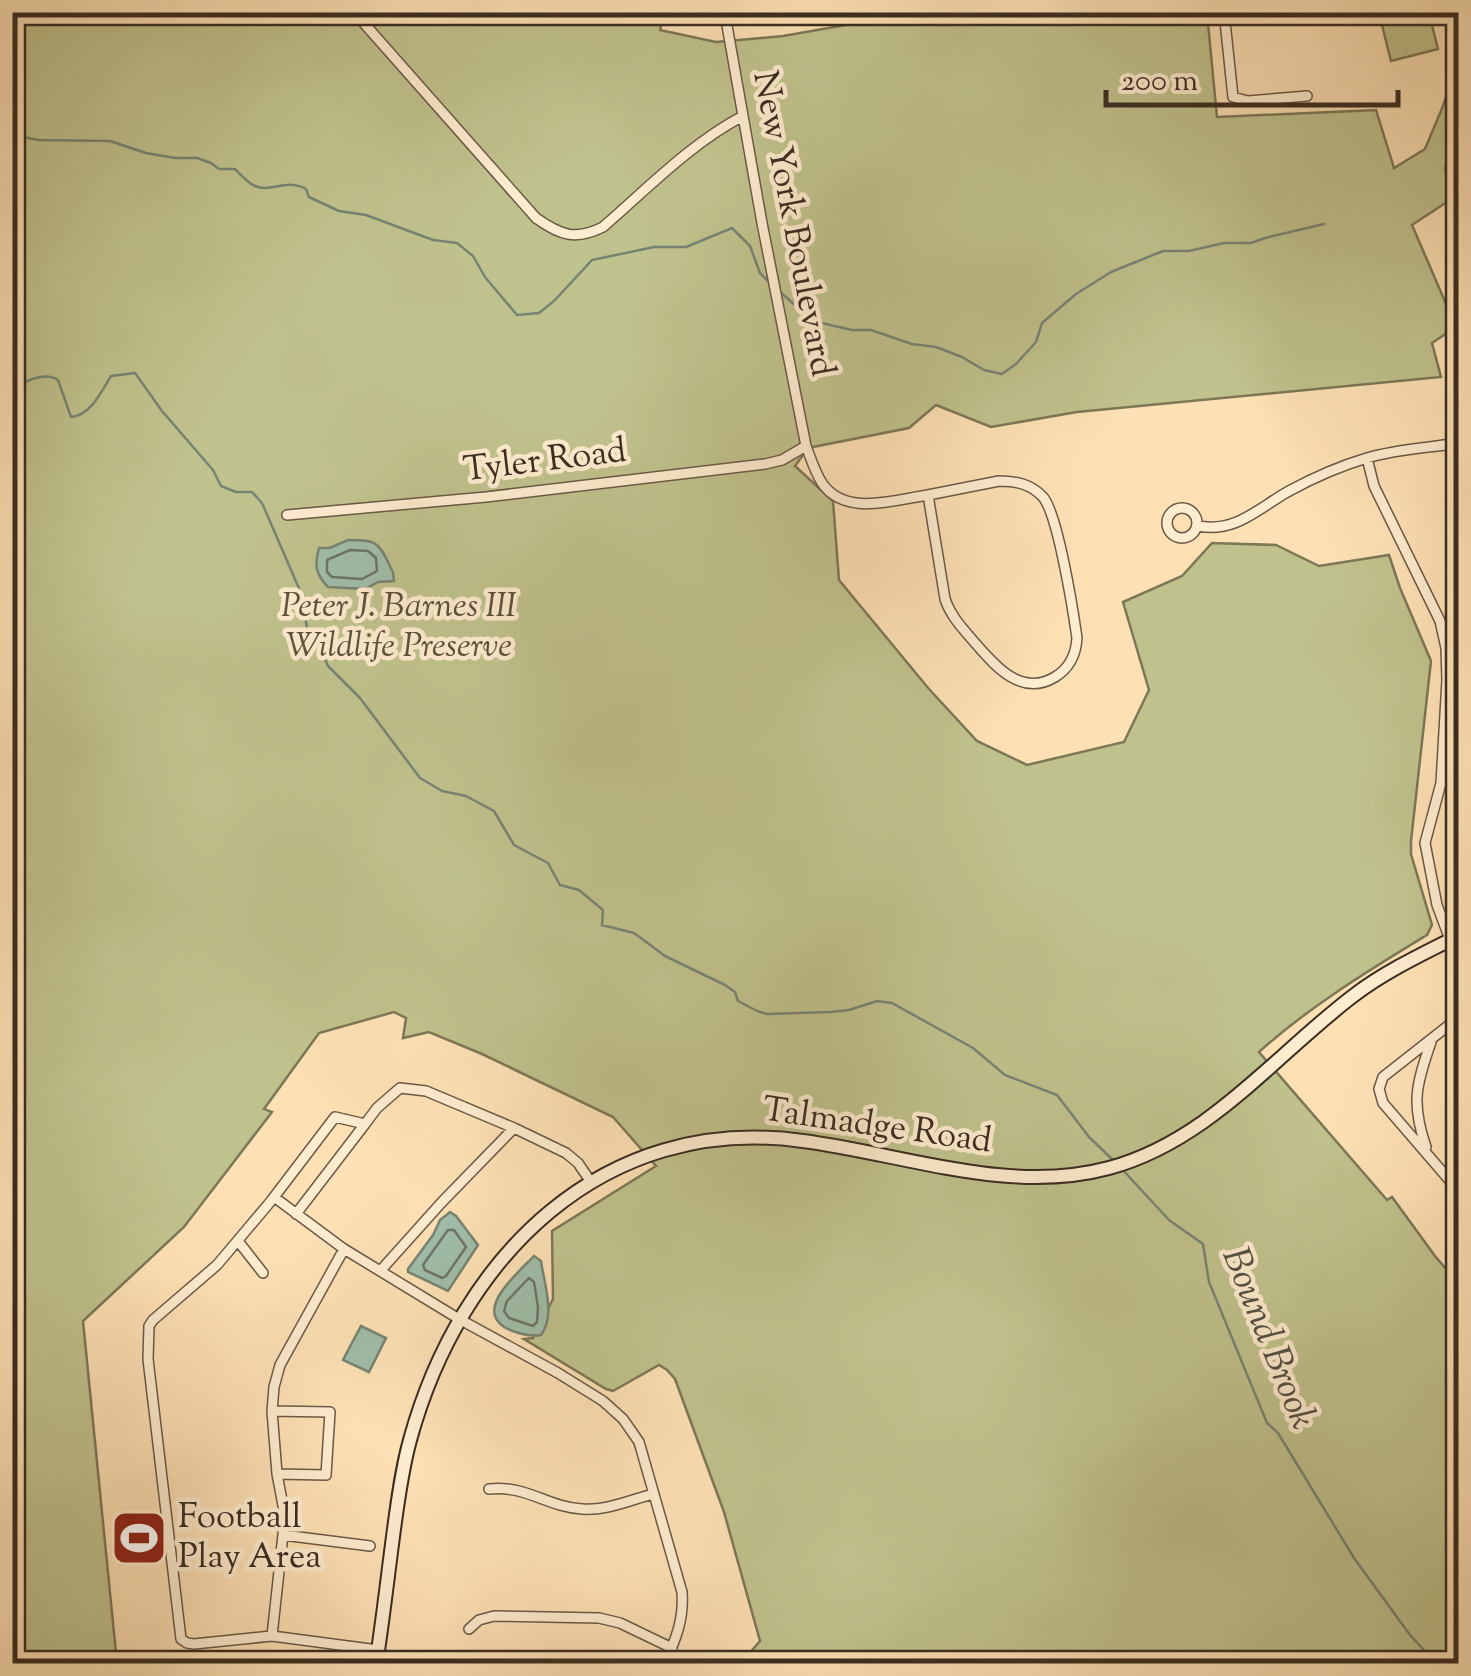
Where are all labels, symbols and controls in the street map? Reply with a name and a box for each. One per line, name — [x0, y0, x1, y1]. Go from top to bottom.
scale bar — [1106, 45, 1398, 107]
text: 200 m — [1121, 61, 1198, 104]
street label: New York Boulevard — [737, 67, 847, 381]
street label: Tyler Road — [461, 427, 630, 497]
park label: Peter J. Barnes III Wildlife Preserve — [281, 582, 517, 673]
street label: Talmadge Road — [759, 1086, 995, 1168]
water label: Bound Brook — [1206, 1240, 1328, 1438]
place label: Football Play Area — [178, 1493, 321, 1584]
sports icon: Football Play Area — [109, 1508, 169, 1568]

